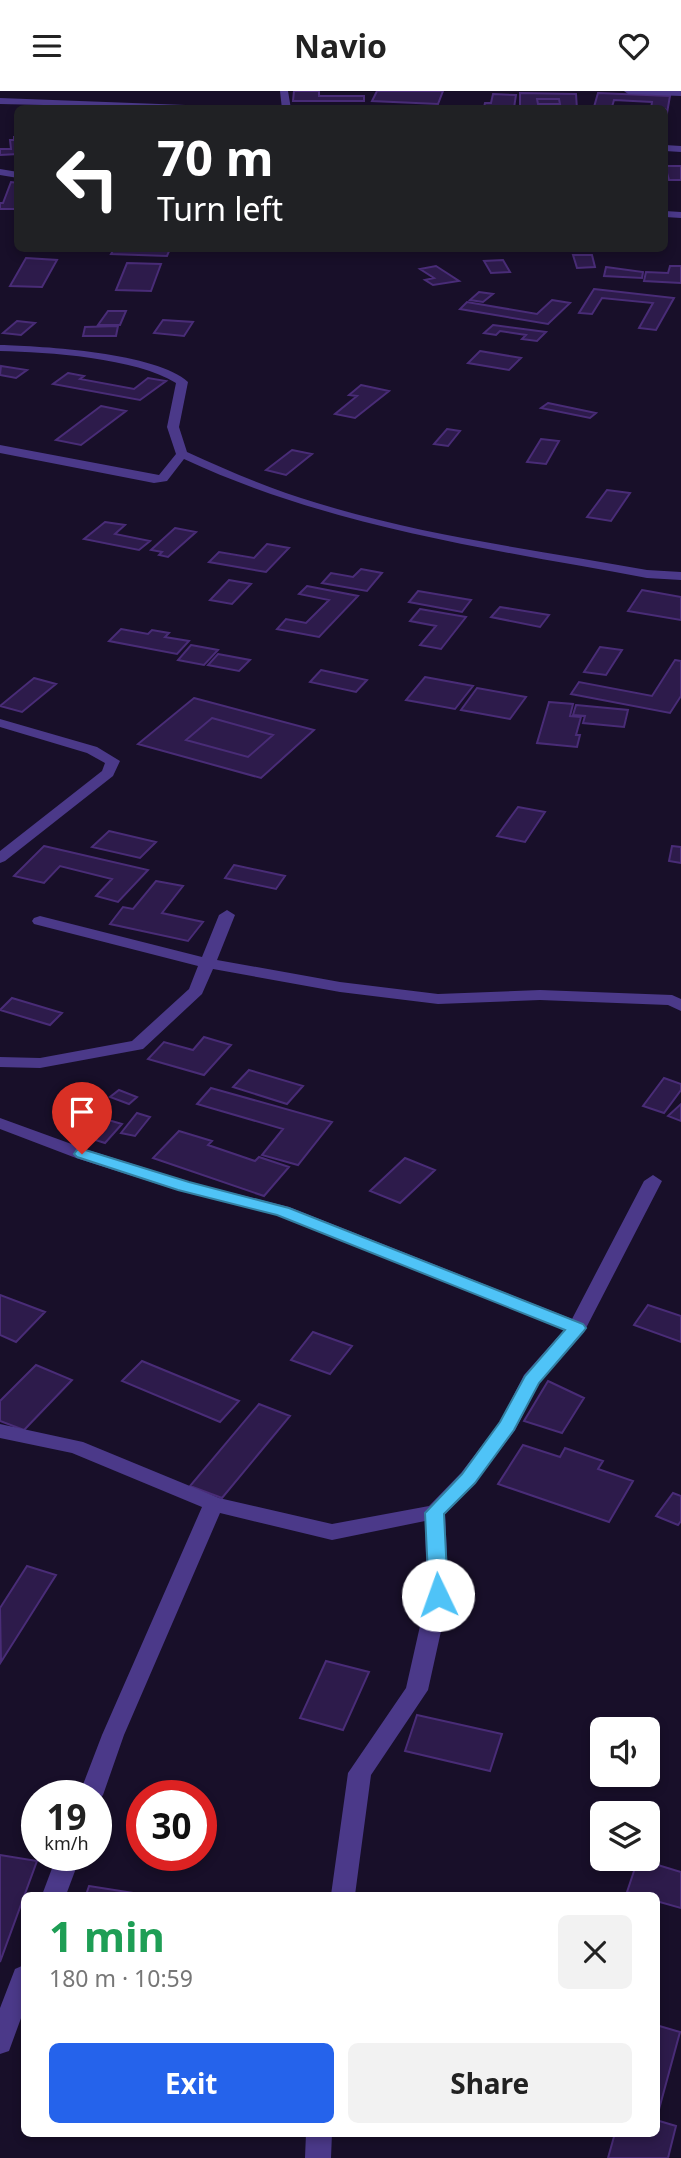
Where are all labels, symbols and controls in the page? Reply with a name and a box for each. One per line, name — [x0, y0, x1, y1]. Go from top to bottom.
text: Navio — [294, 24, 387, 67]
icon: menu — [28, 27, 66, 65]
icon: heart — [615, 27, 653, 65]
text: 70 m — [157, 124, 274, 190]
icon: left — [42, 133, 133, 224]
text: Turn left — [157, 187, 283, 230]
pin — [52, 1082, 112, 1154]
icon: arrive — [63, 1093, 101, 1131]
position arrow — [401, 1558, 475, 1632]
map controls — [590, 1717, 660, 1871]
button: sound — [590, 1717, 660, 1787]
speed limit sign: 30 — [126, 1780, 217, 1871]
text: 19 — [46, 1793, 87, 1840]
button: layers — [590, 1801, 660, 1871]
text: km/h — [44, 1831, 89, 1855]
text: 1 min — [49, 1907, 165, 1964]
button: close — [558, 1915, 632, 1989]
text: 180 m · 10:59 — [49, 1962, 193, 1994]
button: Exit — [49, 2043, 334, 2123]
button: Share — [348, 2043, 632, 2123]

